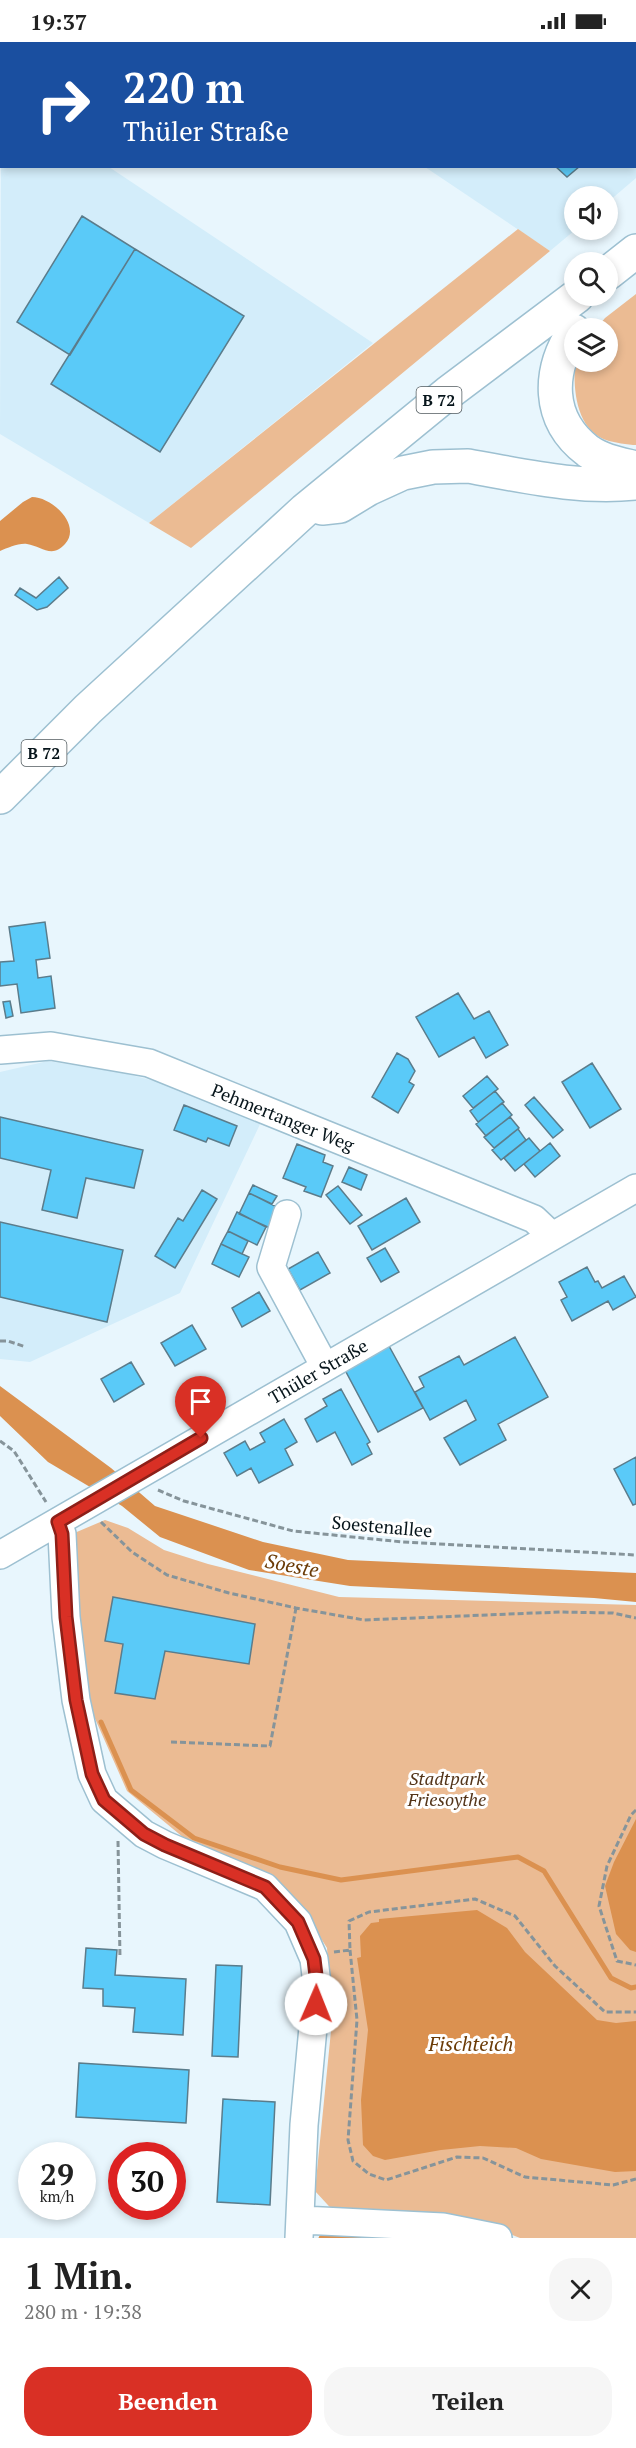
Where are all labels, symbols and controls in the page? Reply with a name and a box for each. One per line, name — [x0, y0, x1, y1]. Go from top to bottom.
text: 19:37 — [30, 7, 87, 36]
text: 220 m — [123, 59, 244, 115]
icon: right — [24, 66, 102, 144]
text: Thüler Straße — [123, 113, 289, 149]
map controls — [564, 186, 618, 372]
button: sound — [564, 186, 618, 240]
button: search — [564, 252, 618, 306]
button: layers — [564, 318, 618, 372]
road number: B 72 — [416, 387, 462, 413]
road number: B 72 — [22, 740, 66, 766]
street label: Pehmertanger Weg — [208, 1077, 358, 1157]
street label: Thüler Straße — [264, 1333, 372, 1409]
pin — [175, 1376, 226, 1438]
icon: arrive — [184, 1385, 217, 1418]
street label: Soestenallee — [331, 1510, 433, 1542]
water label: Soeste — [263, 1547, 321, 1583]
park label: Stadtpark Friesoythe — [407, 1766, 486, 1811]
position arrow — [284, 1972, 348, 2036]
water label: Fischteich — [428, 2030, 513, 2057]
speed limit sign: 30 — [108, 2142, 186, 2220]
text: 29 — [40, 2154, 74, 2194]
text: km/h — [40, 2186, 74, 2206]
text: 1 Min. — [24, 2252, 133, 2299]
button: close — [549, 2258, 612, 2321]
text: 280 m · 19:38 — [24, 2298, 142, 2325]
button: Beenden — [24, 2367, 312, 2436]
button: Teilen — [324, 2367, 612, 2436]

